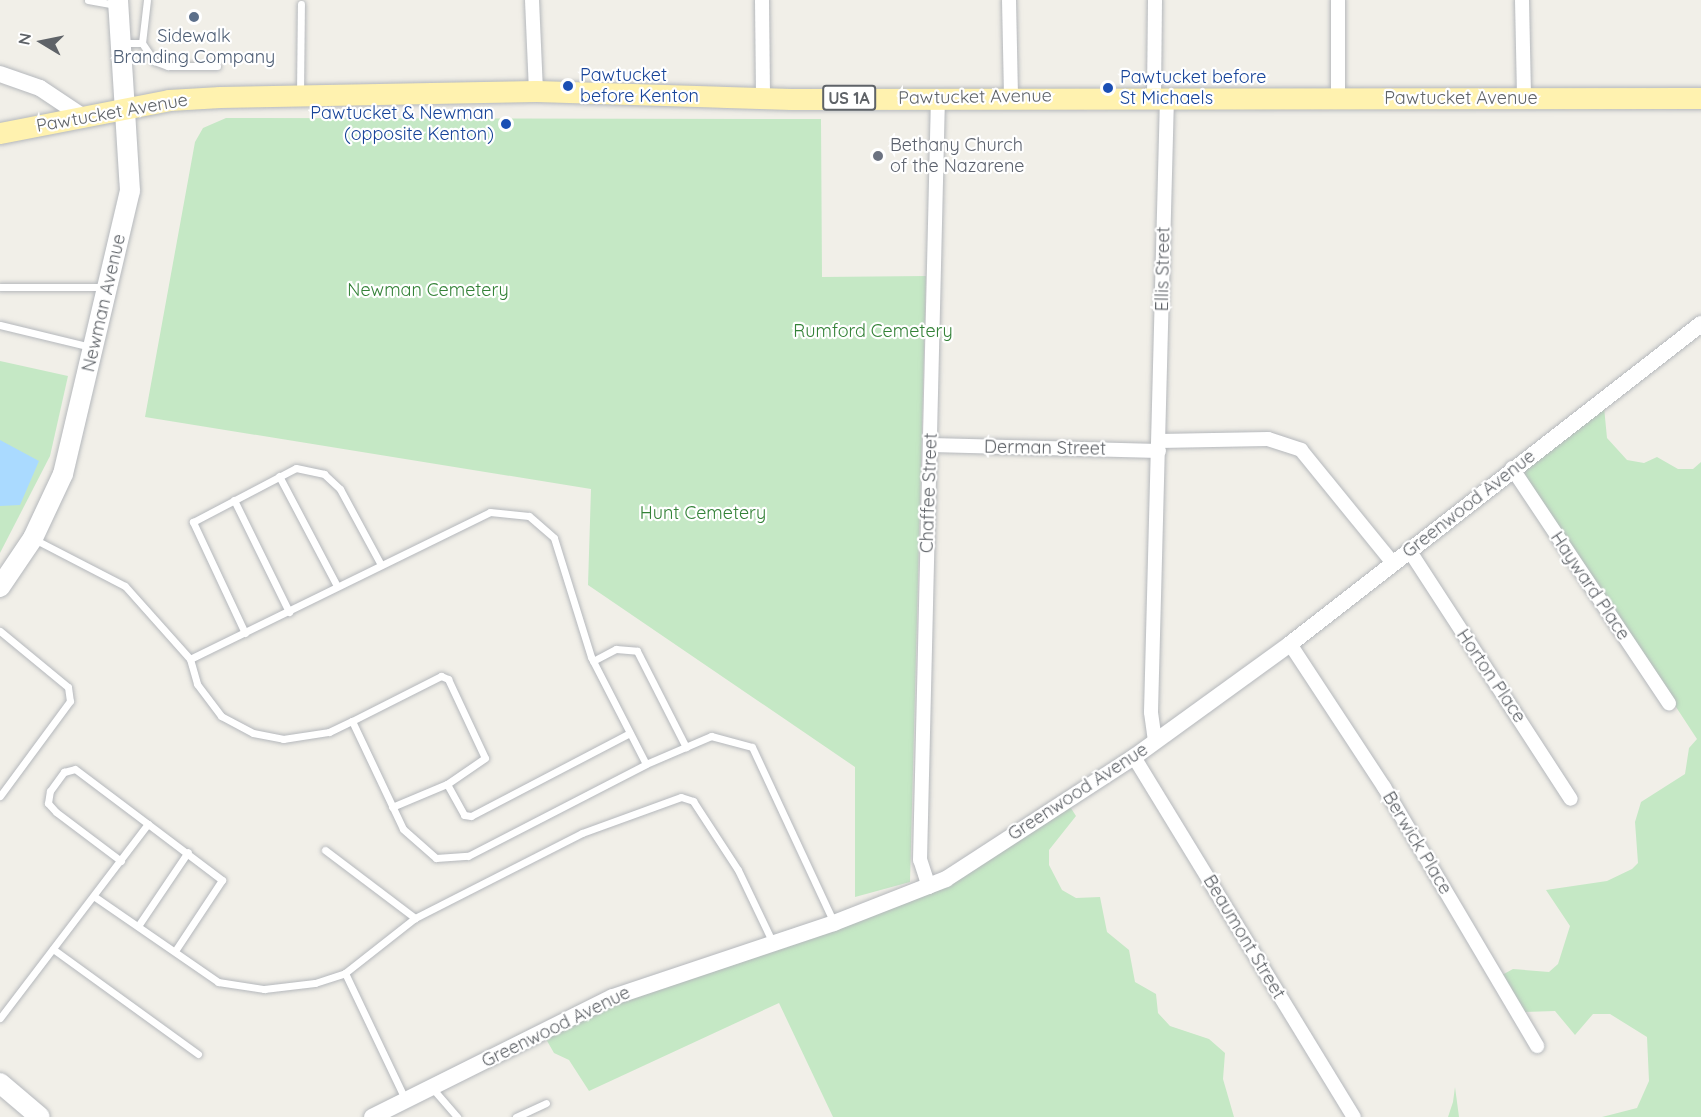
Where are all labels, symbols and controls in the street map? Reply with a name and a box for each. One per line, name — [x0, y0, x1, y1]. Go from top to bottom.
marker: Sidewalk Branding Company — [187, 10, 201, 24]
north arrow — [12, 12, 72, 72]
place label: Sidewalk Branding Company — [113, 26, 275, 68]
text: N — [13, 31, 35, 46]
place label: Pawtucket before Kenton — [580, 65, 699, 107]
place label: Pawtucket before St Michaels — [1120, 67, 1266, 110]
marker: Pawtucket before Kenton — [561, 79, 575, 93]
marker: Pawtucket before St Michaels — [1101, 81, 1115, 95]
road number: US 1A — [822, 85, 876, 111]
street label: Pawtucket Avenue — [898, 85, 1052, 109]
street label: Pawtucket Avenue — [1384, 87, 1538, 109]
street label: Pawtucket Avenue — [35, 89, 189, 137]
place label: Pawtucket & Newman (opposite Kenton) — [310, 103, 494, 146]
marker: Pawtucket & Newman (opposite Kenton) — [499, 117, 513, 131]
place label: Bethany Church of the Nazarene — [890, 135, 1024, 178]
marker: Bethany Church of the Nazarene — [871, 149, 885, 163]
street label: Ellis Street — [1151, 226, 1175, 312]
street label: Newman Avenue — [78, 232, 130, 374]
park label: Newman Cemetery — [347, 279, 509, 301]
park label: Rumford Cemetery — [793, 320, 953, 342]
street label: Chaffee Street — [916, 433, 942, 553]
street label: Derman Street — [984, 436, 1106, 460]
street label: Greenwood Avenue — [1398, 445, 1540, 563]
park label: Hunt Cemetery — [640, 502, 766, 524]
street label: Hayward Place — [1546, 528, 1634, 644]
street label: Horton Place — [1452, 625, 1530, 727]
street label: Greenwood Avenue — [1004, 739, 1152, 845]
street label: Berwick Place — [1378, 788, 1456, 898]
street label: Beaumont Street — [1198, 871, 1290, 1003]
street label: Greenwood Avenue — [478, 982, 634, 1072]

